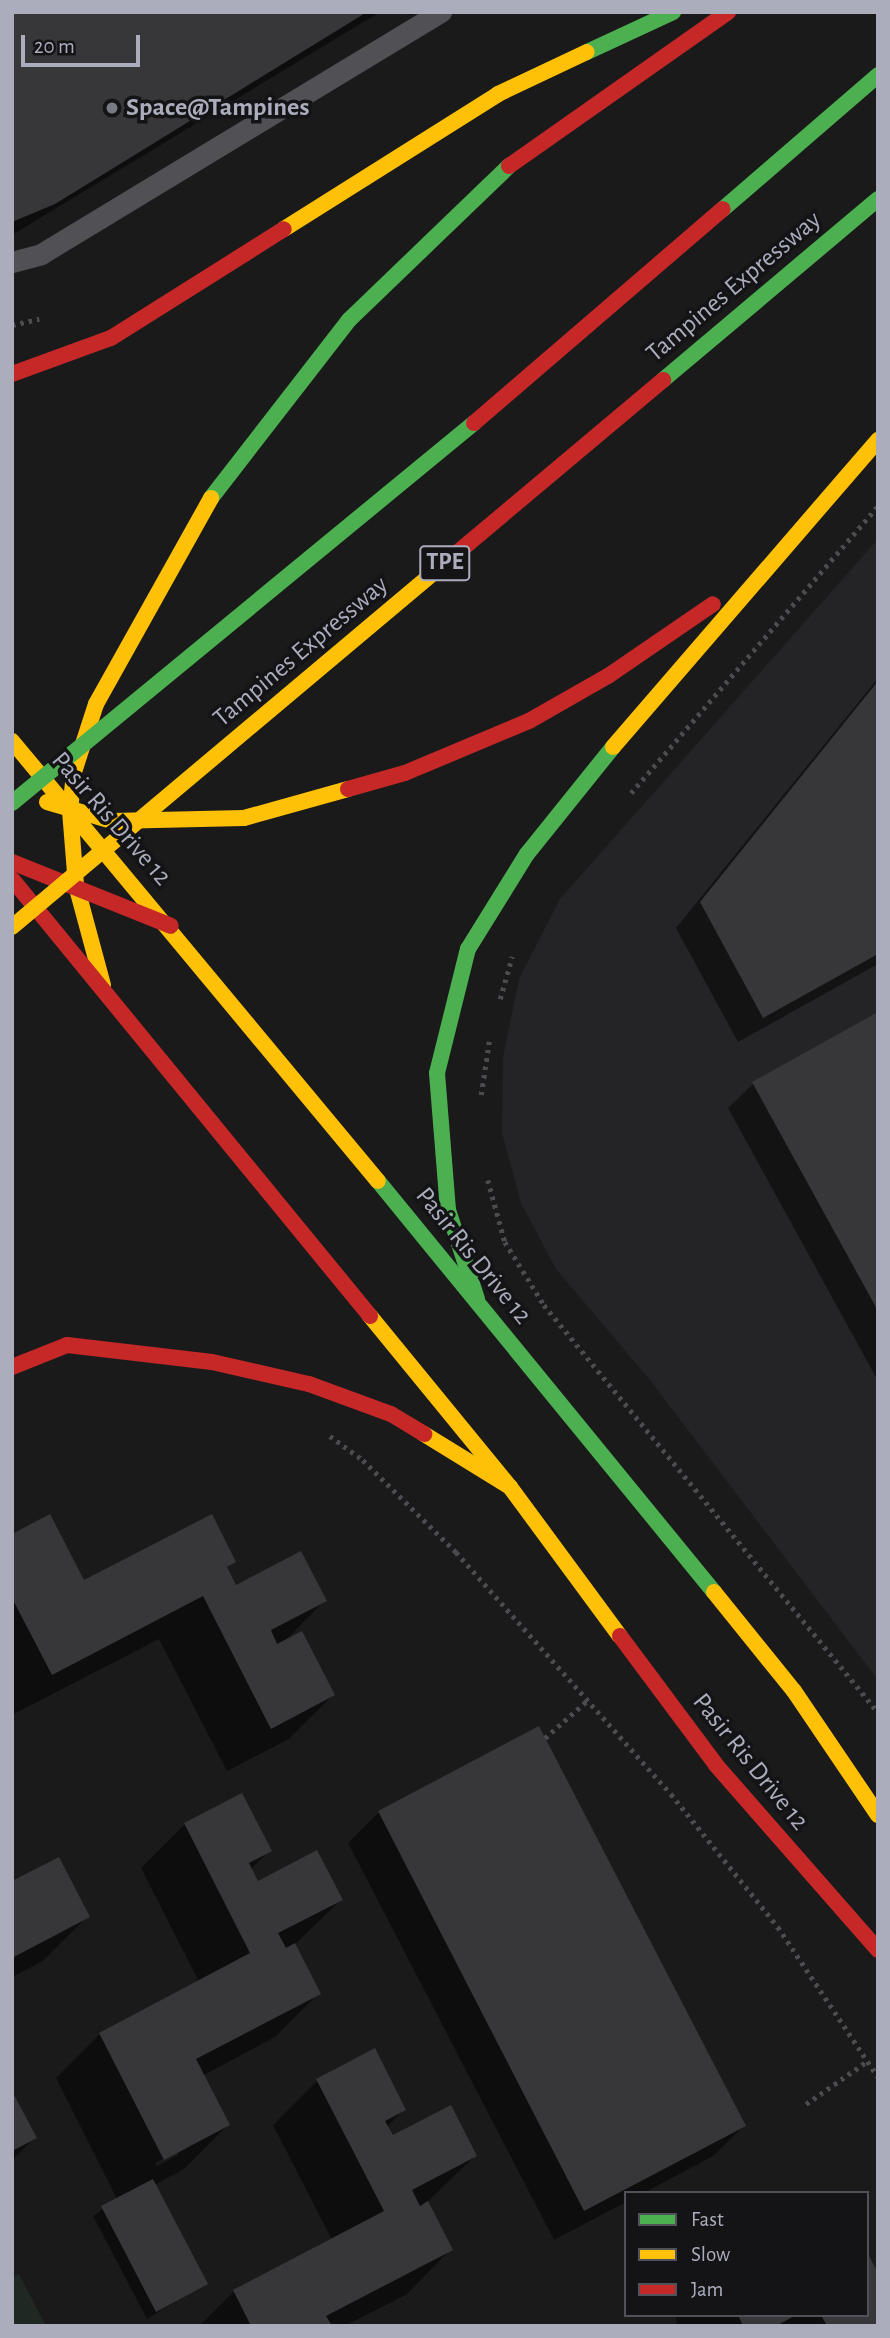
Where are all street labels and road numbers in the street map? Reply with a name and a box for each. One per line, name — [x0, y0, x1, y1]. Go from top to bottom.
street label: Tampines Expressway — [640, 205, 828, 369]
road number: TPE — [419, 542, 471, 584]
street label: Tampines Expressway — [207, 570, 395, 734]
street label: Pasir Ris Drive 12 — [44, 746, 178, 892]
street label: Pasir Ris Drive 12 — [408, 1181, 538, 1331]
street label: Pasir Ris Drive 12 — [685, 1687, 815, 1837]

